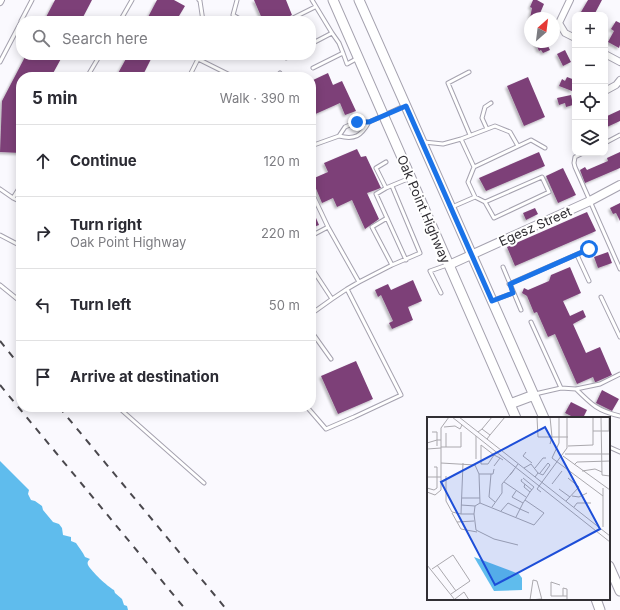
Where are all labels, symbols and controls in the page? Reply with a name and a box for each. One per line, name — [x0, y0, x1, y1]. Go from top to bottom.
north arrow — [524, 12, 560, 48]
map controls — [572, 12, 608, 156]
button: + — [572, 12, 608, 48]
search box — [16, 16, 316, 60]
icon: search — [30, 27, 52, 49]
text: Search here — [62, 29, 148, 48]
button: − — [572, 48, 608, 84]
button: locate — [572, 84, 608, 120]
text: 5 min — [32, 88, 78, 108]
text: Walk · 390 m — [220, 90, 300, 106]
route end — [348, 113, 366, 131]
button: layers — [572, 120, 608, 156]
icon: ahead — [32, 150, 54, 172]
text: Continue — [70, 151, 137, 170]
street label: Oak Point Highway — [394, 152, 454, 266]
text: 120 m — [264, 153, 300, 169]
street label: Egesz Street — [496, 203, 574, 249]
text: Turn right — [70, 215, 142, 234]
icon: right — [32, 222, 54, 244]
text: 220 m — [261, 225, 300, 241]
text: Oak Point Highway — [70, 234, 186, 250]
route start — [580, 240, 598, 258]
icon: left — [32, 294, 54, 316]
text: Turn left — [70, 295, 131, 314]
text: 50 m — [269, 297, 300, 313]
icon: arrive — [32, 366, 54, 388]
text: Arrive at destination — [70, 367, 219, 386]
inset map — [427, 417, 610, 600]

